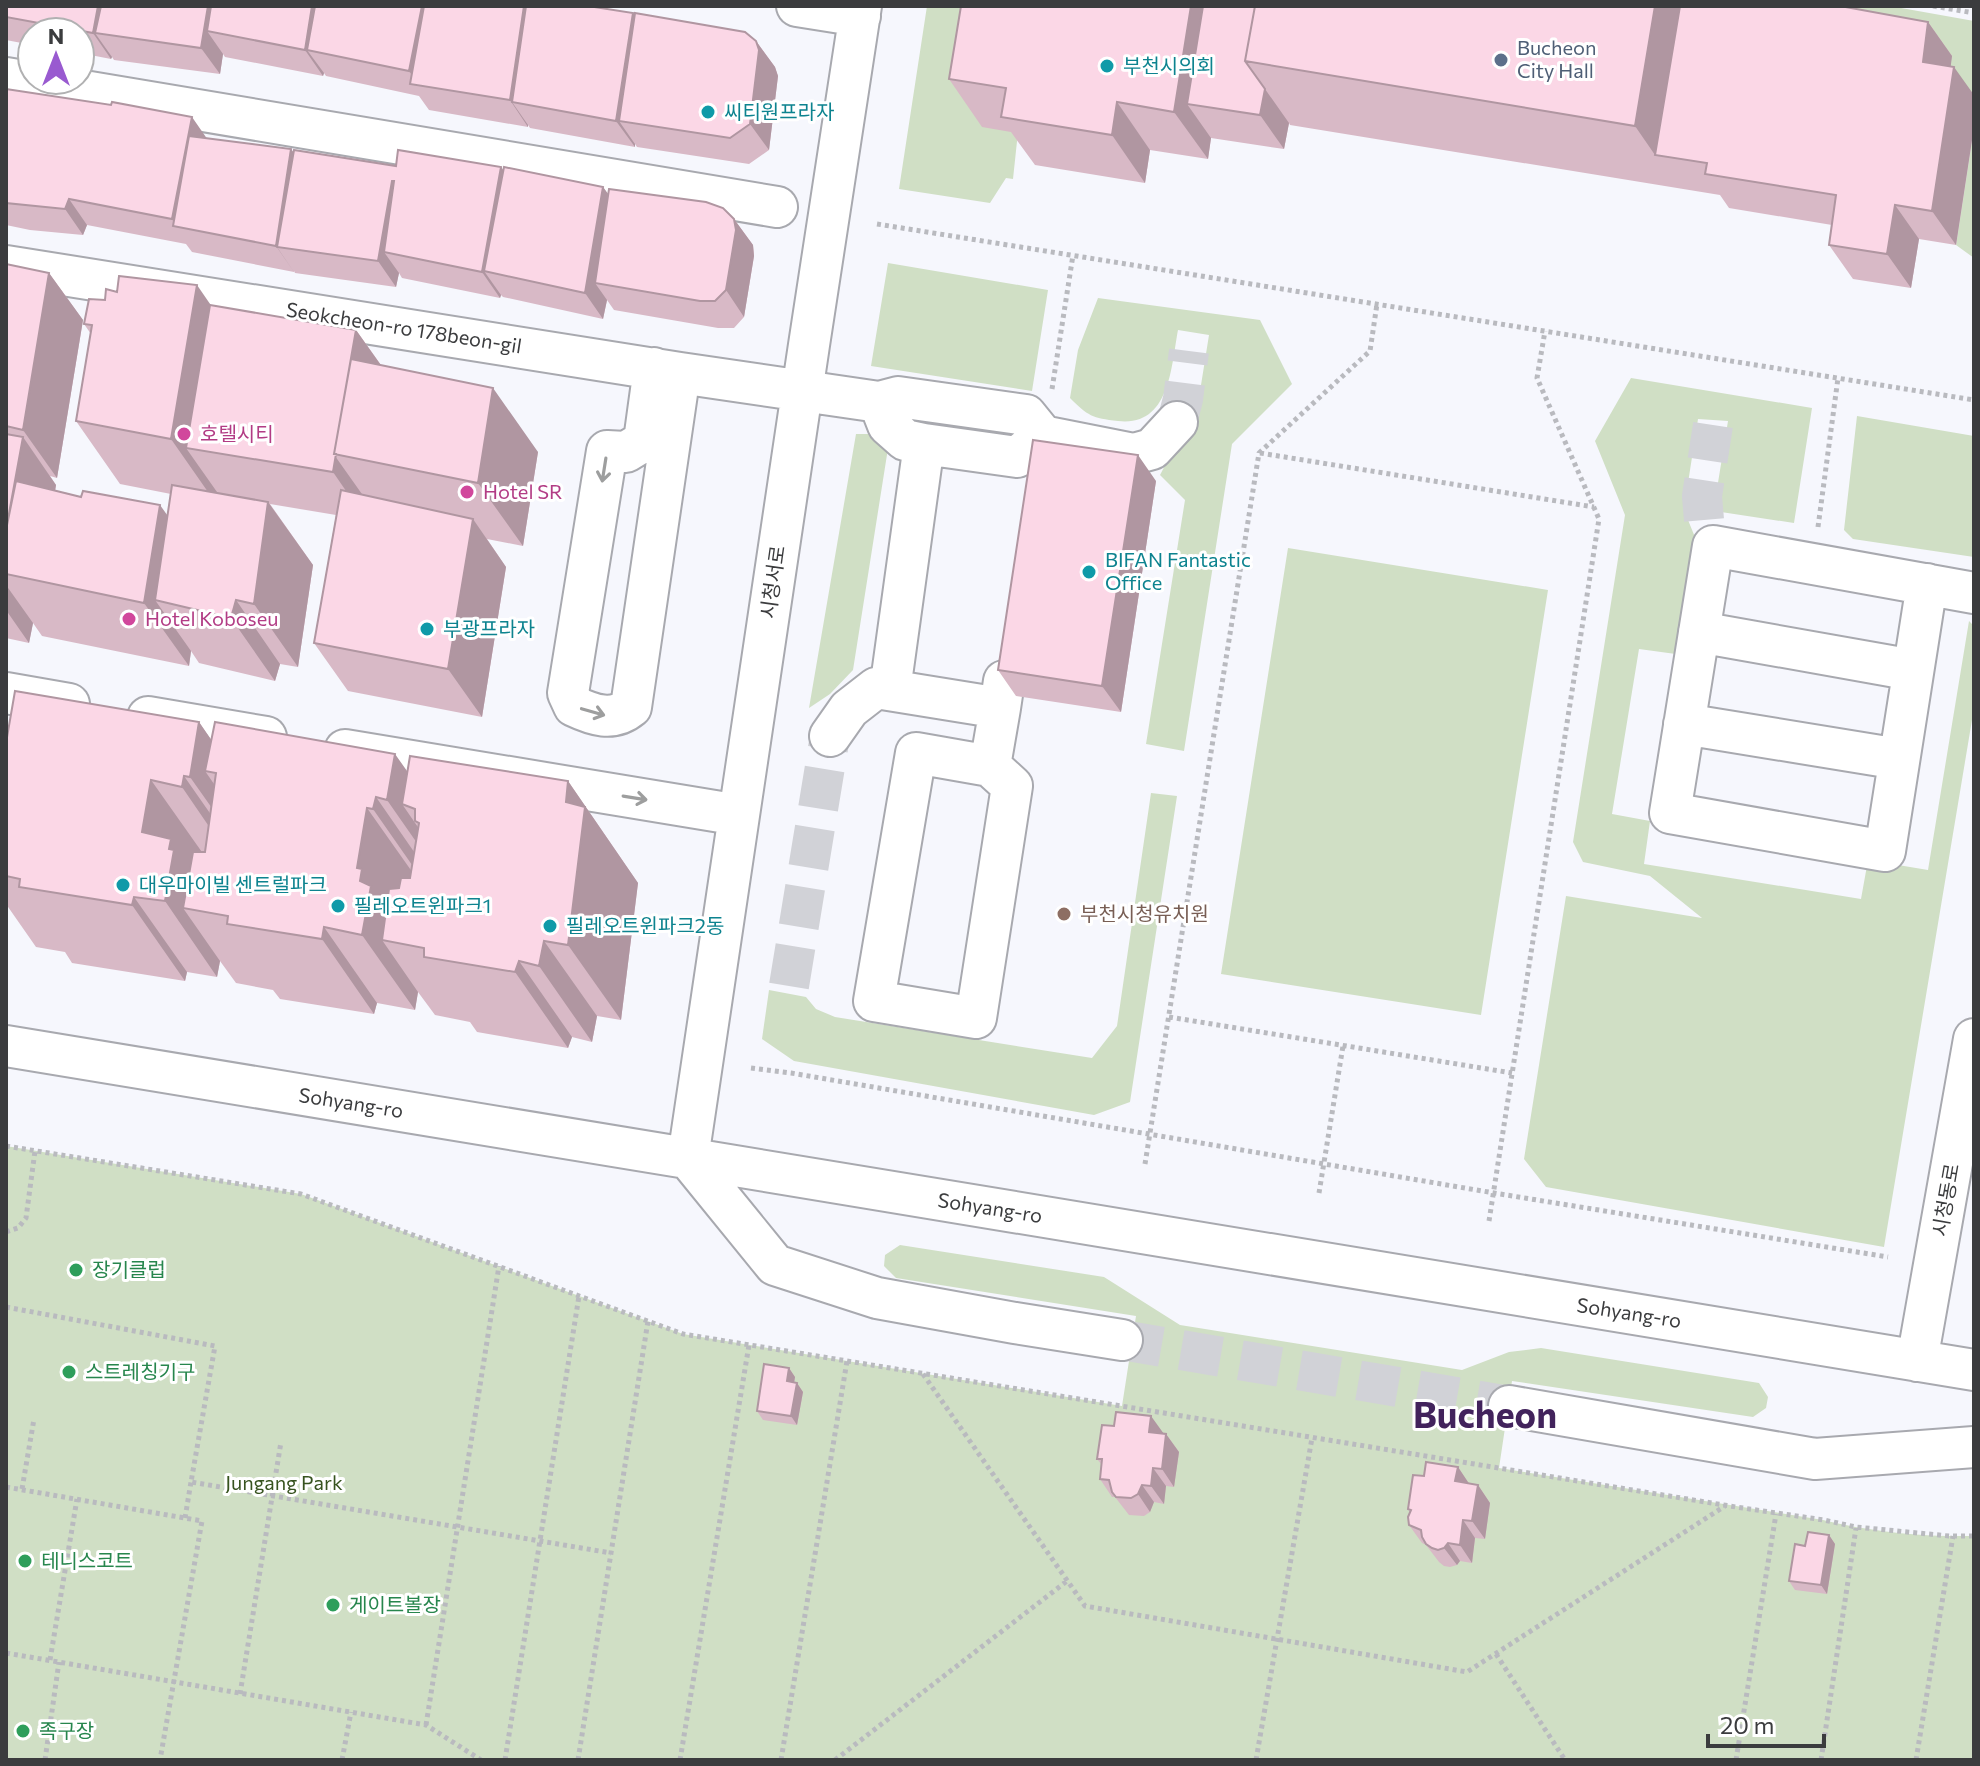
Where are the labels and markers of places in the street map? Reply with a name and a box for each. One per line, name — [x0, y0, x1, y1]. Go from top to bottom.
place label: Bucheon City Hall — [1517, 35, 1596, 82]
marker: Bucheon City Hall — [1492, 51, 1510, 69]
place label: 부천시의회 — [1123, 53, 1215, 77]
marker: 부천시의회 — [1098, 57, 1116, 75]
place label: 씨티원프라자 — [724, 99, 834, 123]
marker: 씨티원프라자 — [699, 103, 717, 121]
place label: 호텔시티 — [200, 421, 274, 445]
marker: 호텔시티 — [175, 425, 193, 443]
place label: Hotel SR — [483, 479, 562, 503]
marker: Hotel SR — [458, 483, 476, 501]
place label: BIFAN Fantastic Office — [1105, 547, 1251, 594]
marker: BIFAN Fantastic Office — [1080, 563, 1098, 581]
place label: Hotel Koboseu — [145, 606, 278, 630]
marker: Hotel Koboseu — [120, 610, 138, 628]
place label: 부광프라자 — [443, 616, 535, 640]
marker: 부광프라자 — [418, 620, 436, 638]
place label: 대우마이빌 센트럴파크 — [139, 872, 327, 896]
marker: 대우마이빌 센트럴파크 — [114, 876, 132, 894]
place label: 필레오트윈파크1 — [354, 893, 491, 917]
marker: 필레오트윈파크1 — [329, 897, 347, 915]
place label: 부천시청유치원 — [1080, 901, 1209, 925]
marker: 부천시청유치원 — [1055, 905, 1073, 923]
place label: 필레오트윈파크2동 — [566, 913, 724, 937]
marker: 필레오트윈파크2동 — [541, 917, 559, 935]
place label: 장기클럽 — [92, 1257, 166, 1281]
marker: 장기클럽 — [67, 1261, 85, 1279]
place label: 스트레칭기구 — [85, 1359, 195, 1383]
marker: 스트레칭기구 — [60, 1363, 78, 1381]
place label: 테니스코트 — [41, 1548, 133, 1572]
marker: 테니스코트 — [16, 1552, 34, 1570]
place label: 게이트볼장 — [349, 1592, 441, 1616]
marker: 게이트볼장 — [324, 1596, 342, 1614]
place label: 족구장 — [39, 1718, 94, 1742]
marker: 족구장 — [14, 1722, 32, 1740]

